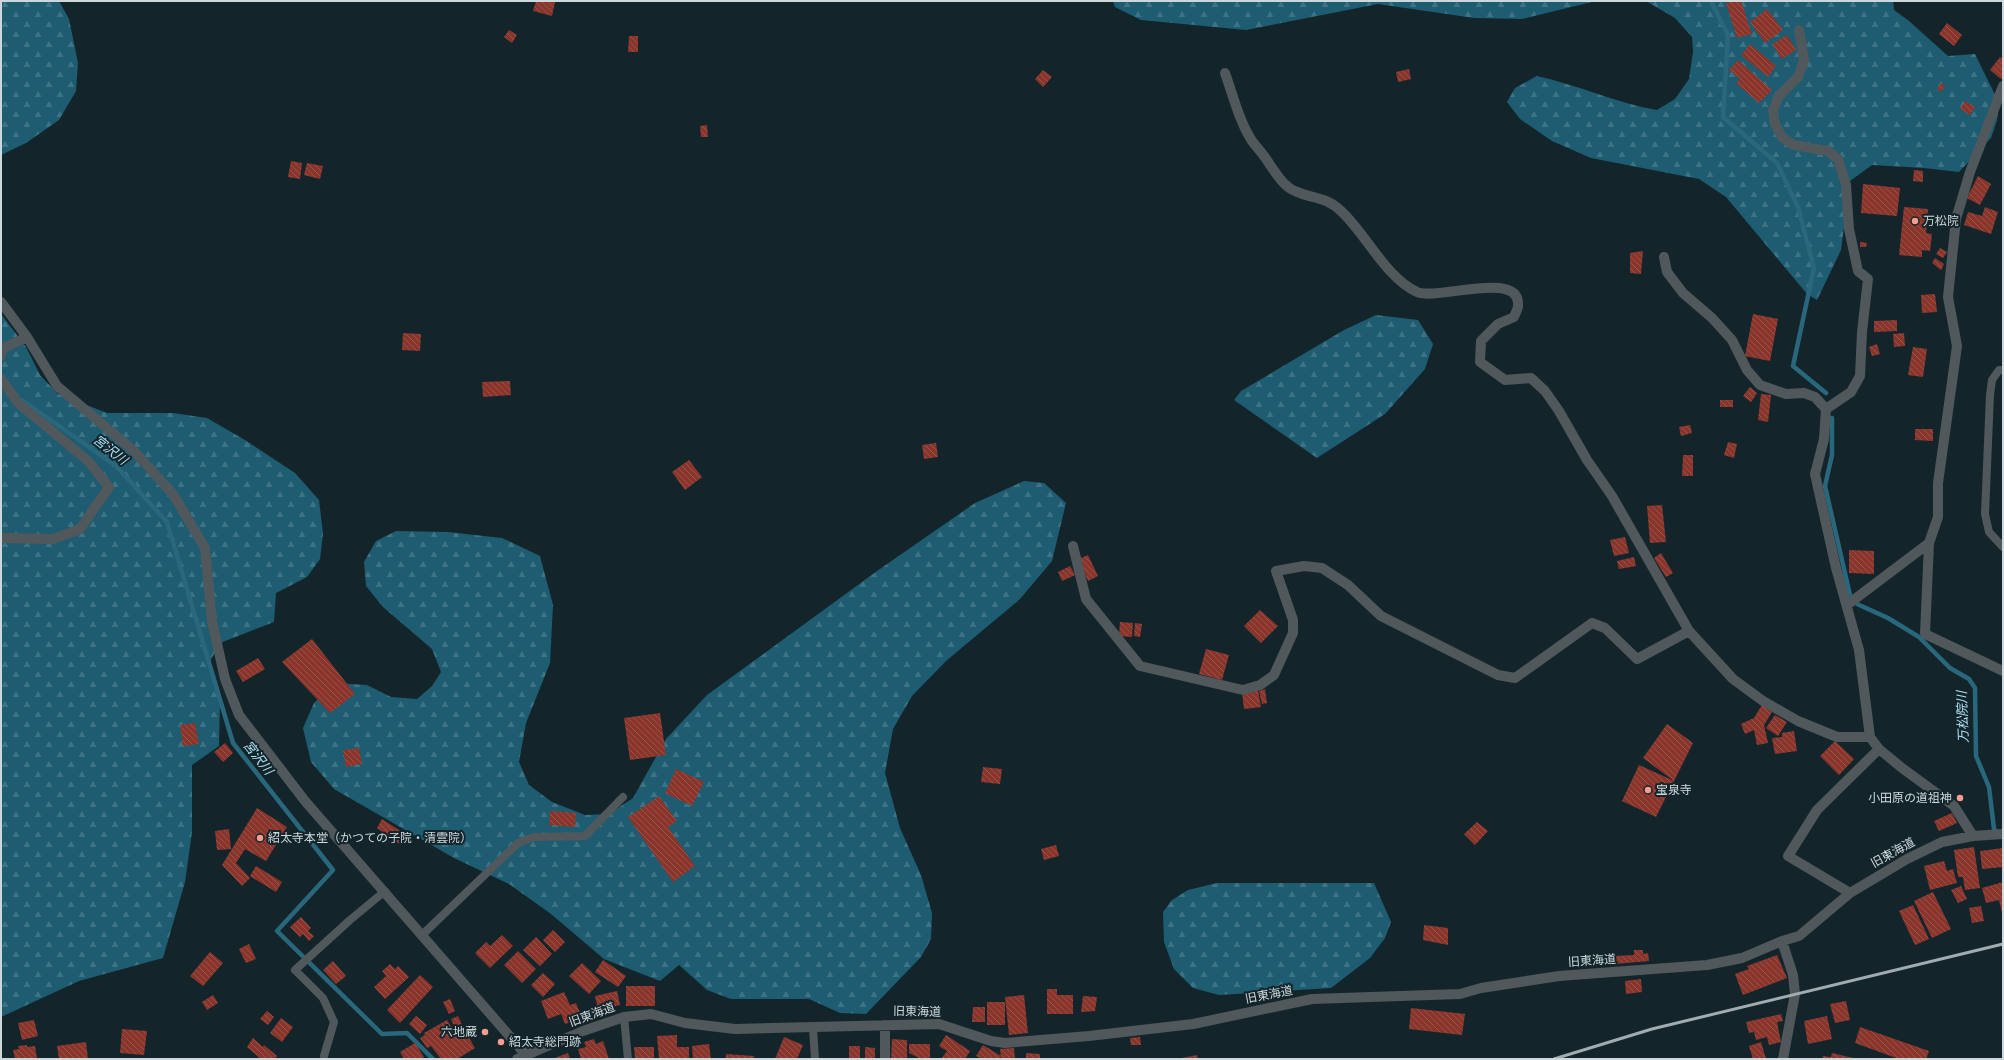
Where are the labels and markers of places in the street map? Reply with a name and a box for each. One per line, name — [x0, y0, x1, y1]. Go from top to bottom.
place label: 万松院 — [1923, 213, 1959, 230]
marker: 万松院 — [1910, 216, 1920, 226]
place label: 宝泉寺 — [1656, 782, 1692, 799]
marker: 宝泉寺 — [1643, 785, 1653, 795]
place label: 小田原の道祖神 — [1868, 790, 1952, 807]
marker: 小田原の道祖神 — [1955, 793, 1965, 803]
place label: 紹太寺本堂（かつての子院・清雲院） — [268, 830, 472, 847]
marker: 紹太寺本堂（かつての子院・清雲院） — [255, 833, 265, 843]
place label: 六地蔵 — [441, 1024, 477, 1041]
marker: 六地蔵 — [480, 1027, 490, 1037]
place label: 紹太寺総門跡 — [509, 1034, 581, 1051]
marker: 紹太寺総門跡 — [496, 1037, 506, 1047]

